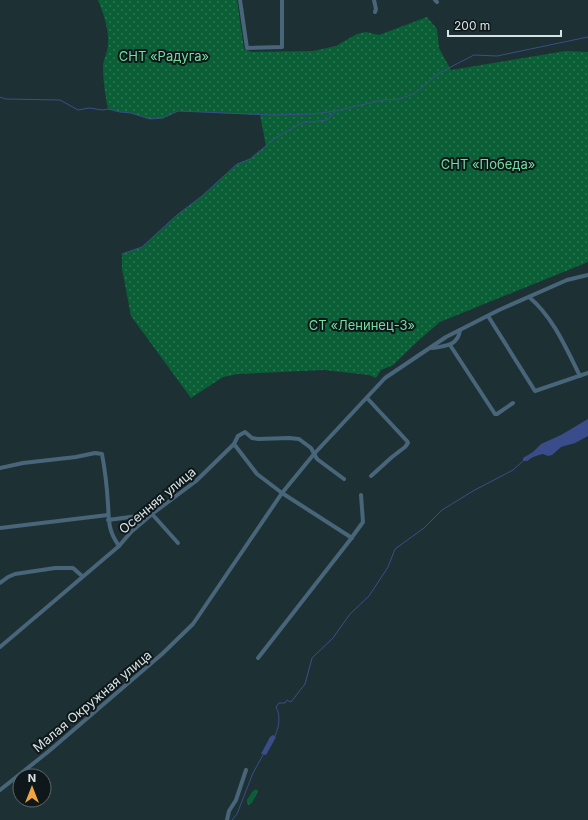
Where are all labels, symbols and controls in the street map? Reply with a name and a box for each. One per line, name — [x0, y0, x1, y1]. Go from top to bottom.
scale bar — [448, 12, 561, 38]
text: 200 m — [454, 18, 490, 33]
park label: СНТ «Радуга» — [119, 48, 209, 64]
park label: СНТ «Победа» — [441, 156, 535, 172]
park label: СТ «Ленинец-3» — [309, 317, 415, 333]
street label: Осенняя улица — [115, 463, 199, 537]
street label: Малая Окружная улица — [29, 647, 155, 755]
north arrow — [12, 768, 52, 808]
text: N — [28, 771, 36, 785]

